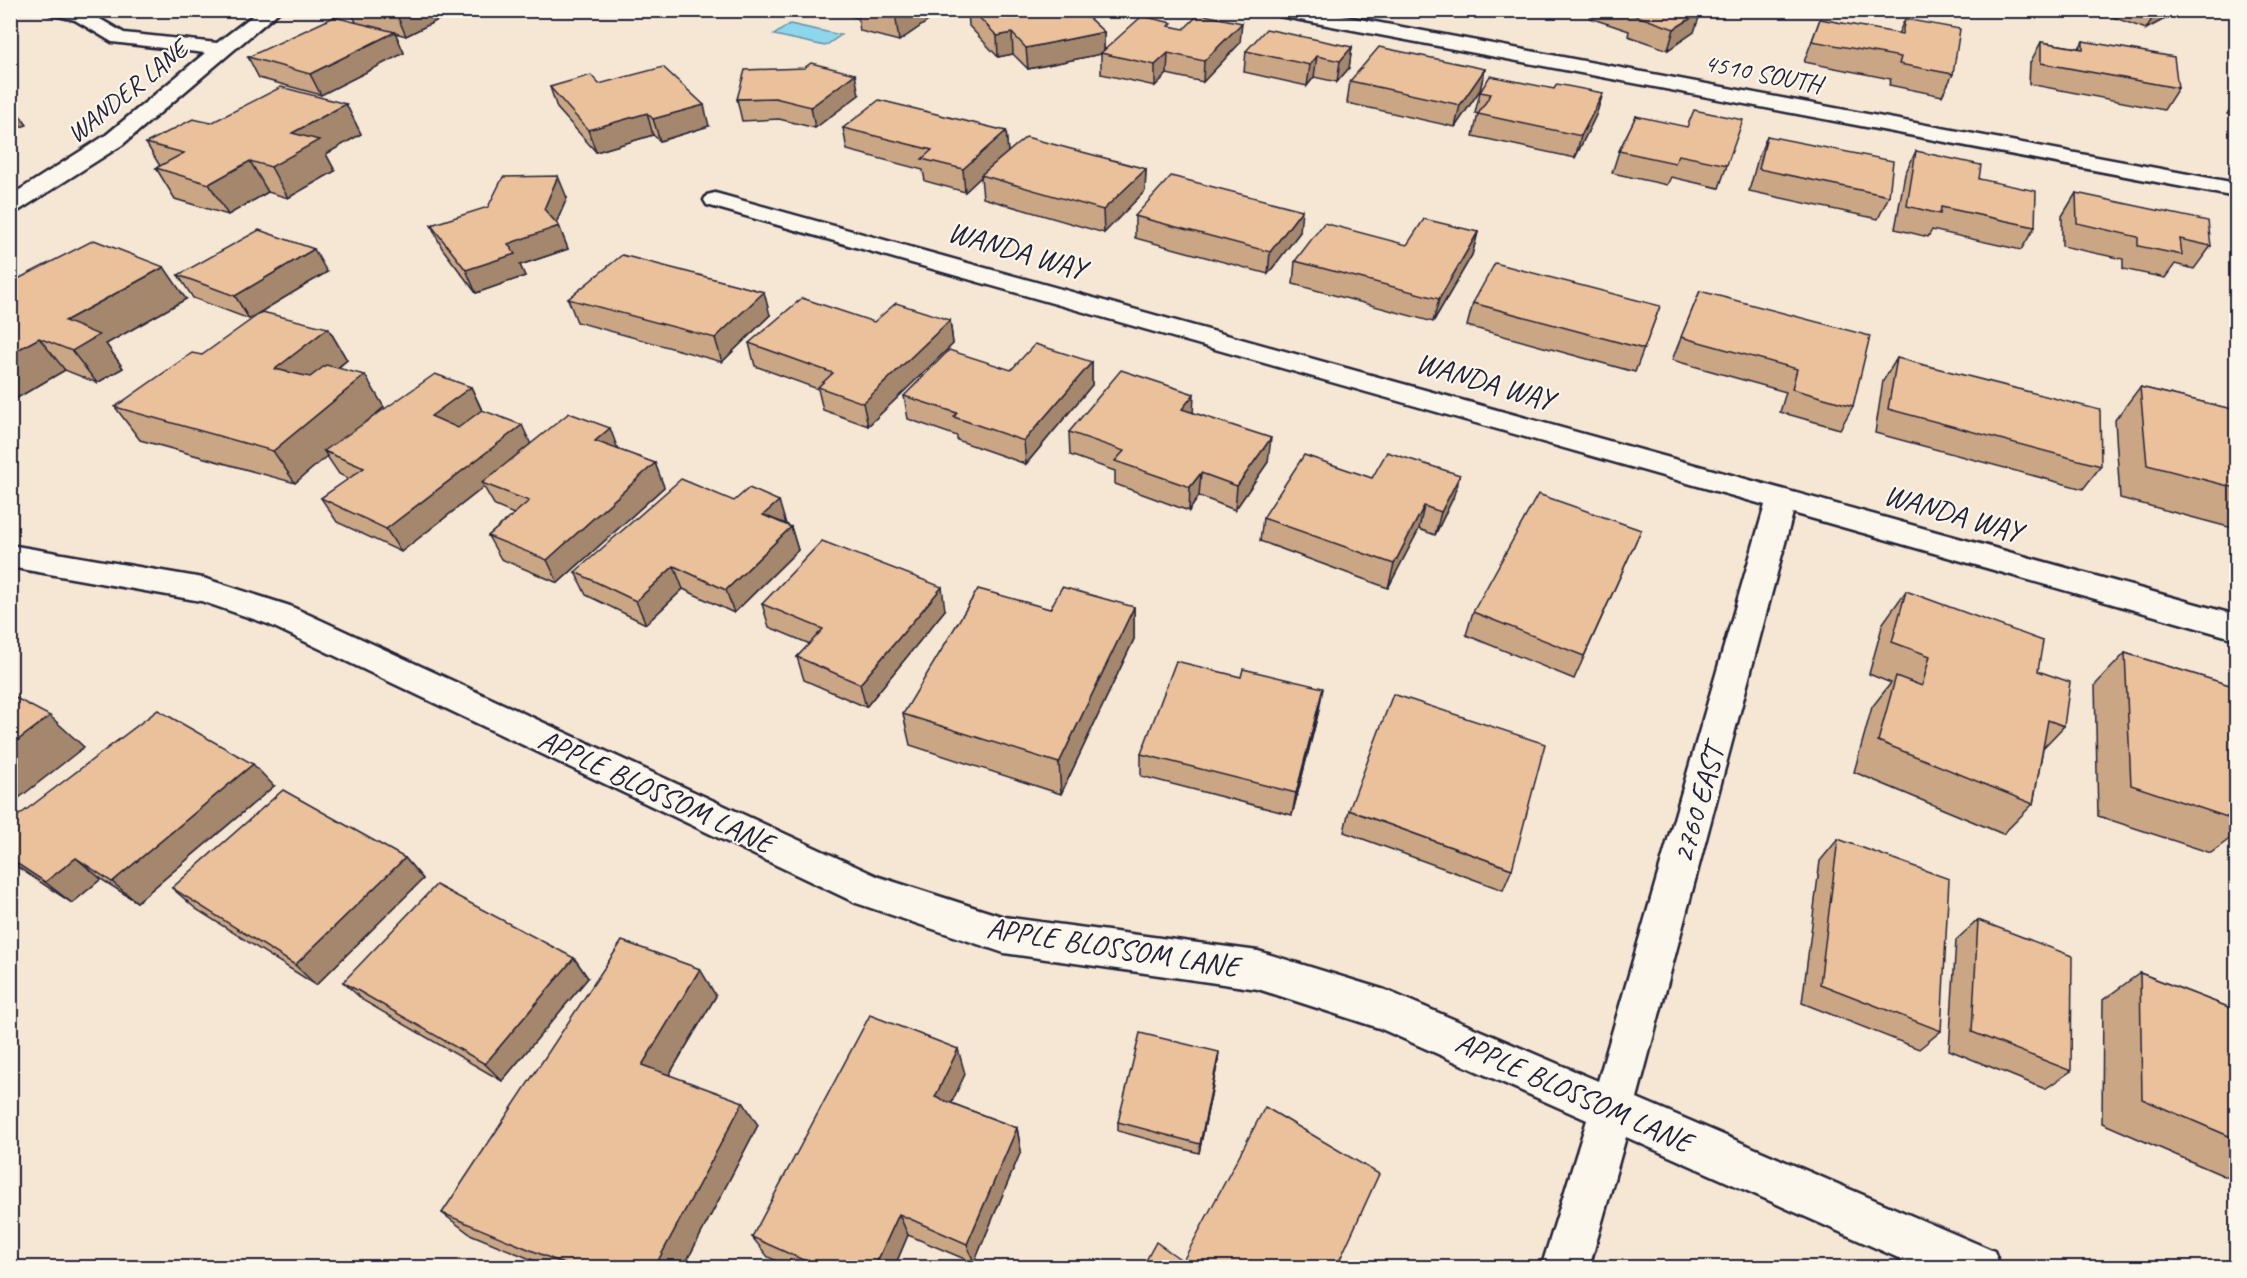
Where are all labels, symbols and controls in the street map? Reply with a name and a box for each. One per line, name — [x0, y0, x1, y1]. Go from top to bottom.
street label: WANDER LANE — [60, 31, 197, 150]
street label: 4510 SOUTH — [1702, 46, 1828, 102]
street label: WANDA WAY — [944, 212, 1095, 289]
street label: WANDA WAY — [1412, 343, 1563, 420]
street label: WANDA WAY — [1880, 475, 2031, 552]
street label: APPLE BLOSSOM LANE — [533, 720, 783, 864]
street label: 2760 EAST — [1663, 734, 1735, 867]
street label: APPLE BLOSSOM LANE — [984, 908, 1245, 986]
street label: APPLE BLOSSOM LANE — [1450, 1023, 1701, 1163]

